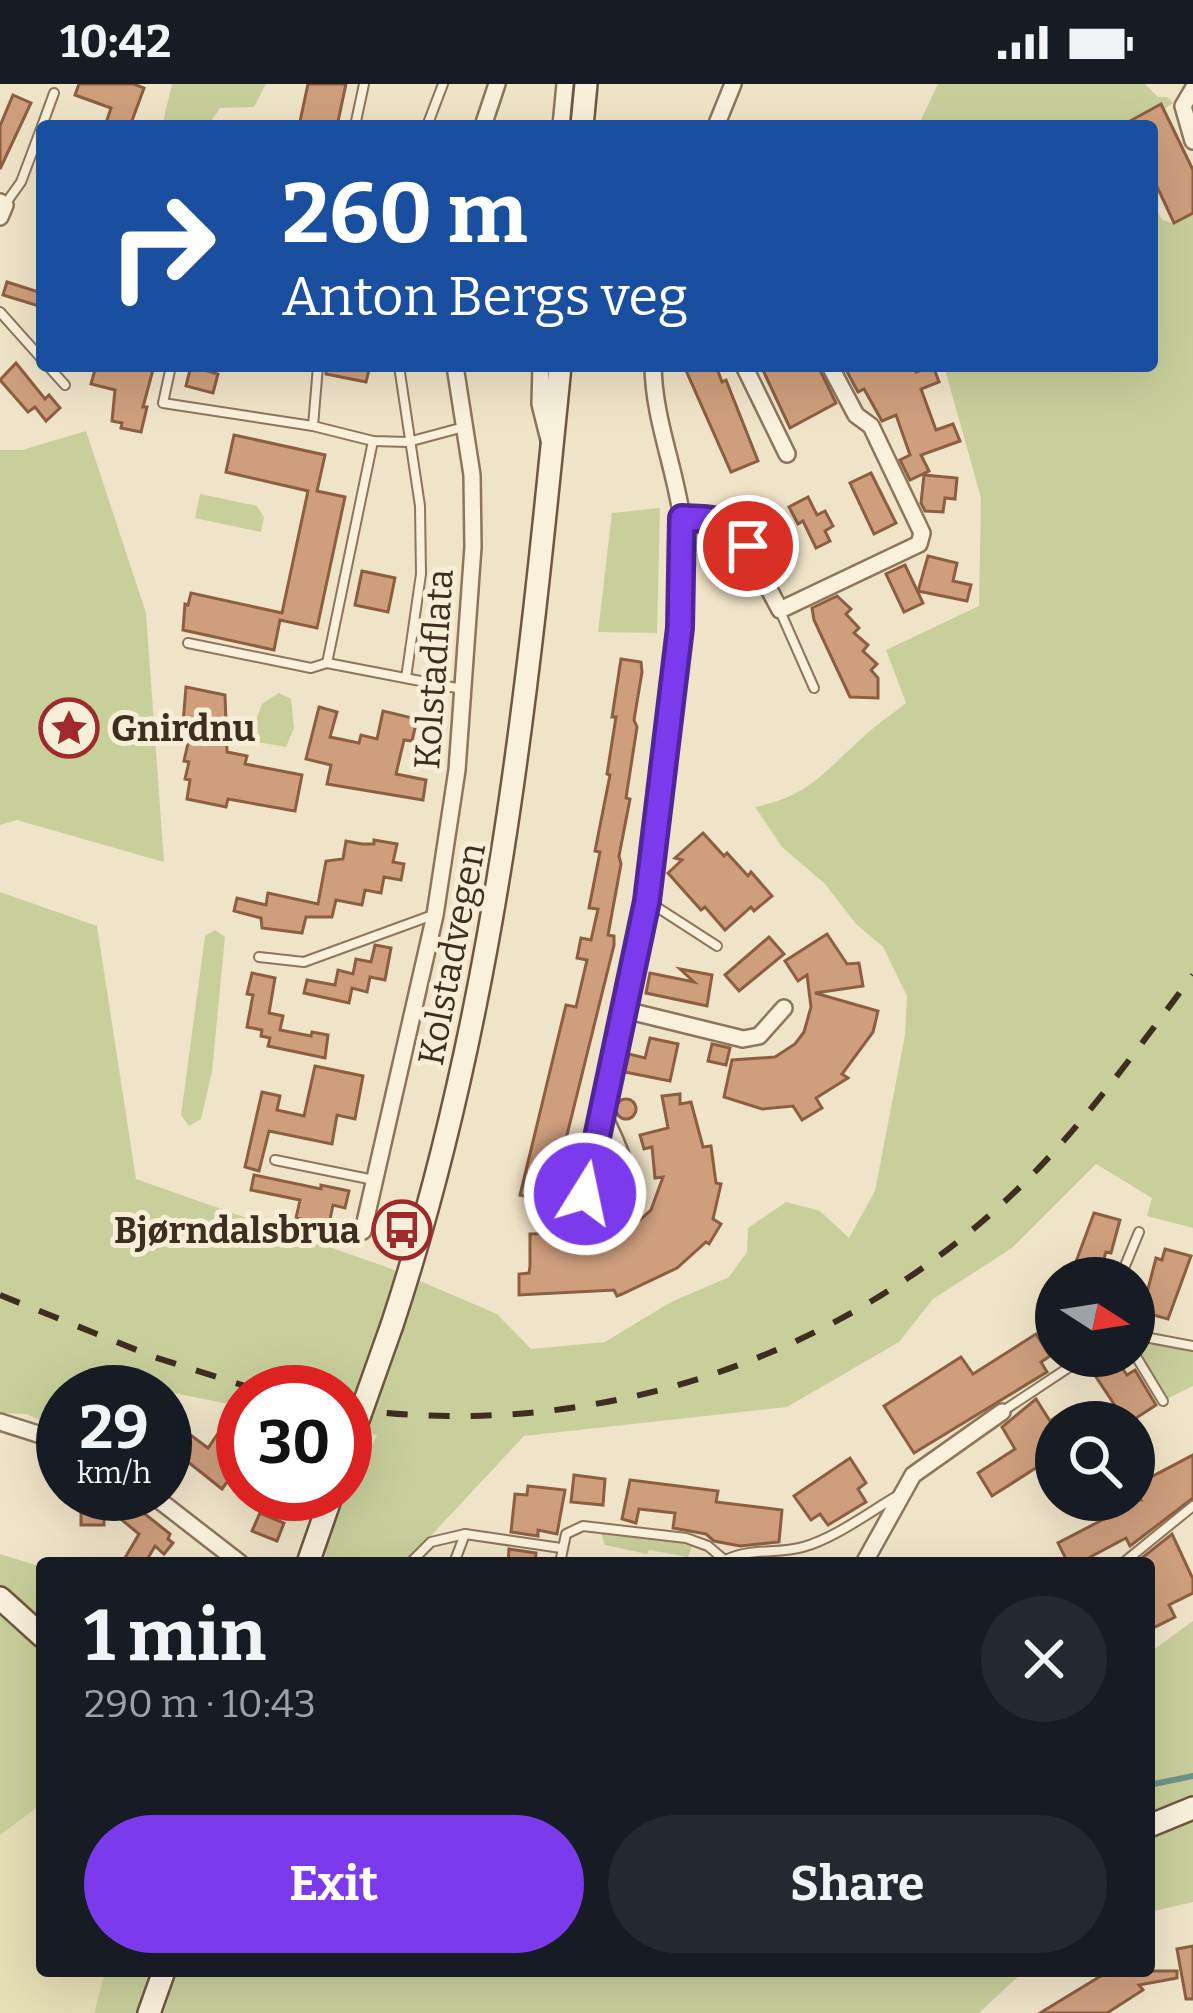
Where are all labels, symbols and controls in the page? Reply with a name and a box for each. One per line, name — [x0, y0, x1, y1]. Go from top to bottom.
text: 10:42 — [60, 15, 171, 69]
text: 260 m — [282, 163, 528, 264]
icon: right — [84, 168, 240, 324]
text: Anton Bergs veg — [282, 265, 688, 329]
pin — [697, 495, 799, 597]
icon: arrive — [715, 513, 781, 579]
street label: Kolstadflata — [405, 567, 463, 771]
place icon: Gnirdnu — [38, 697, 100, 759]
place label: Gnirdnu — [111, 707, 256, 751]
street label: Kolstadvegen — [409, 839, 495, 1069]
position arrow — [522, 1131, 648, 1257]
bus stop icon: Bjørndalsbrua — [371, 1199, 433, 1261]
place label: Bjørndalsbrua — [114, 1209, 360, 1253]
north arrow — [1035, 1257, 1155, 1377]
map controls — [1035, 1257, 1155, 1521]
speed limit sign: 30 — [216, 1365, 372, 1521]
text: 29 — [79, 1392, 149, 1464]
button: search — [1035, 1401, 1155, 1521]
text: km/h — [77, 1455, 151, 1491]
text: 1 min — [84, 1593, 266, 1679]
button: close — [981, 1596, 1107, 1722]
text: 290 m · 10:43 — [84, 1681, 316, 1727]
button: Exit — [84, 1815, 584, 1953]
button: Share — [608, 1815, 1107, 1953]

